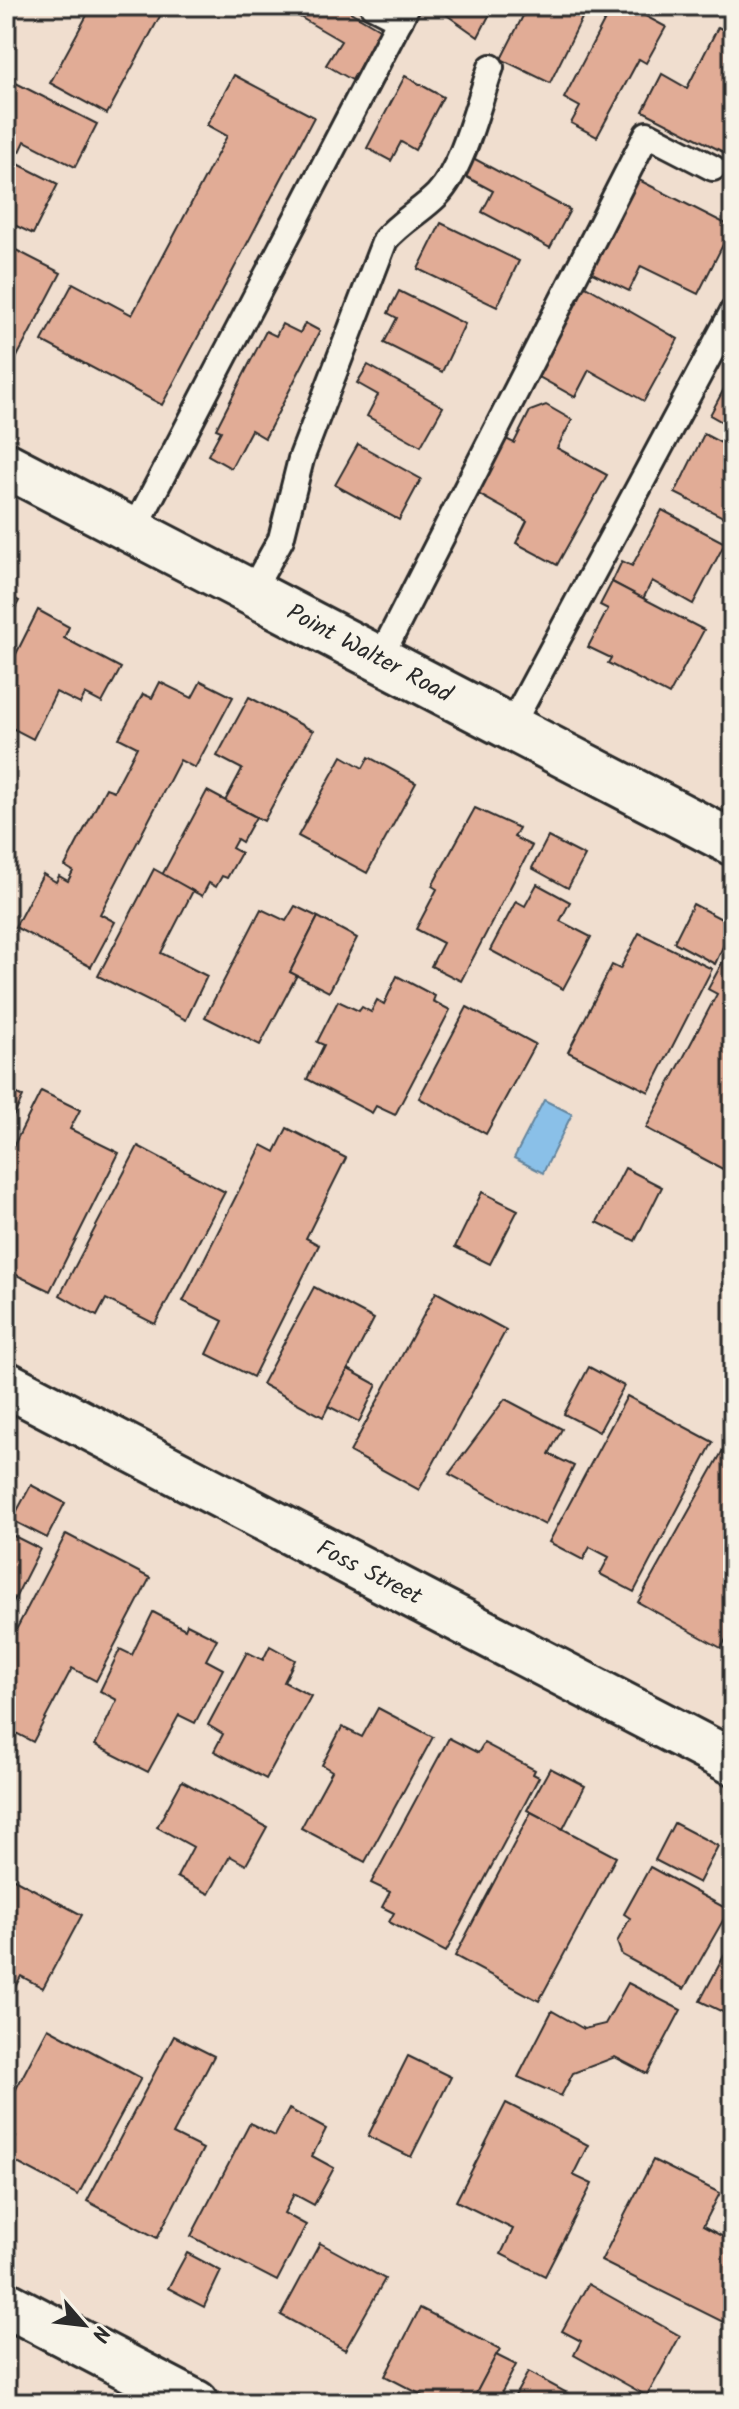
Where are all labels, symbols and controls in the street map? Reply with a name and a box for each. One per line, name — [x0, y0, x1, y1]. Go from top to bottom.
street label: Point Walter Road — [279, 594, 460, 715]
street label: Foss Street — [309, 1530, 429, 1617]
north arrow — [44, 2285, 124, 2365]
text: N — [81, 2319, 118, 2348]

